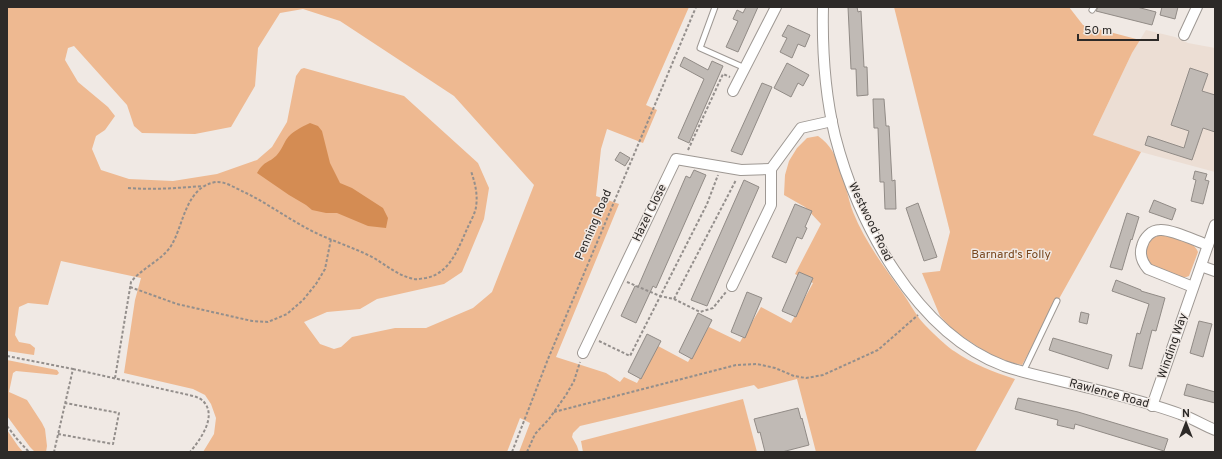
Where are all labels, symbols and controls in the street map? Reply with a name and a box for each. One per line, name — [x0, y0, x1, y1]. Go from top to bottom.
scale bar — [1078, 16, 1158, 42]
text: 50 m — [1084, 23, 1112, 39]
street label: Westwood Road — [844, 180, 896, 264]
street label: Hazel Close — [629, 182, 671, 244]
street label: Penning Road — [572, 187, 616, 263]
park label: Barnard's Folly — [971, 247, 1051, 263]
street label: Winding Way — [1154, 311, 1192, 381]
street label: Rawlence Road — [1067, 376, 1151, 412]
north arrow — [1166, 403, 1206, 443]
text: N — [1182, 407, 1190, 421]

